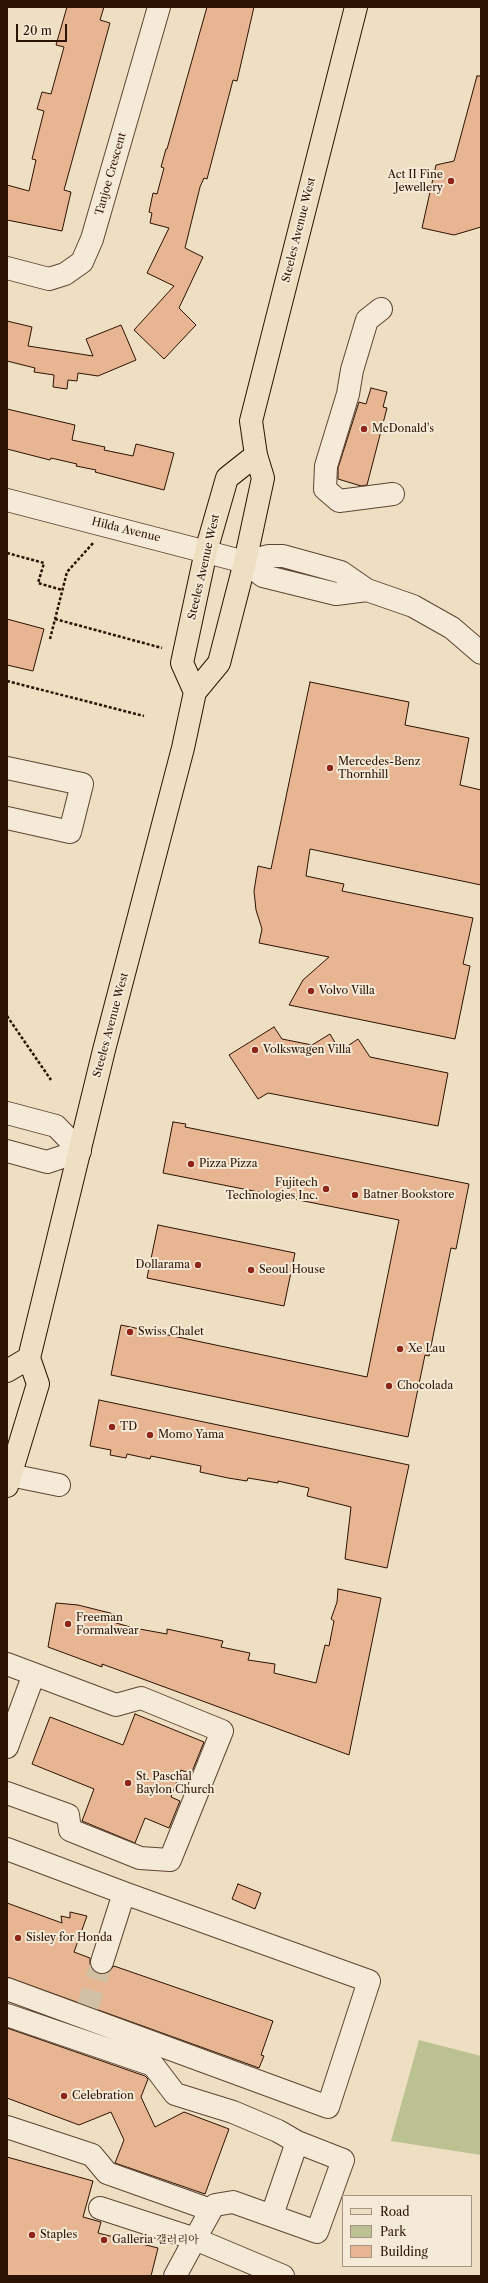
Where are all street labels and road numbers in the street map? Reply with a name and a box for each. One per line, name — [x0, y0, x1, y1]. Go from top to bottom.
street label: Tanjoe Crescent — [93, 131, 129, 217]
street label: Steeles Avenue West — [280, 176, 318, 284]
street label: Steeles Avenue West — [185, 513, 223, 621]
street label: Hilda Avenue — [90, 515, 162, 545]
street label: Steeles Avenue West — [91, 971, 131, 1079]

